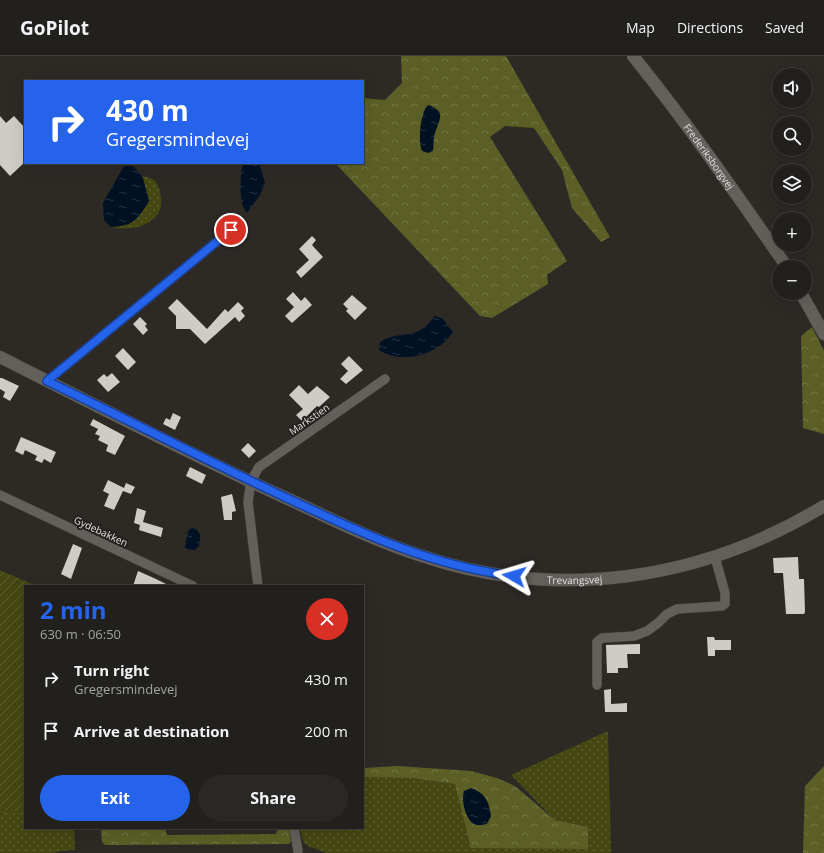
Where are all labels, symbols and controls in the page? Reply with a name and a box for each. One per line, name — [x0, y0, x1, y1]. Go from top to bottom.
text: GoPilot — [20, 15, 89, 41]
text: Map — [626, 18, 655, 37]
text: Directions — [677, 18, 743, 37]
text: Saved — [765, 18, 804, 37]
map controls — [772, 68, 812, 300]
button: sound — [772, 68, 812, 108]
text: 430 m — [106, 91, 189, 129]
icon: right — [40, 96, 92, 148]
button: search — [772, 116, 812, 156]
street label: Frederiksborgvej — [681, 121, 738, 192]
text: Gregersmindevej — [106, 127, 249, 151]
button: layers — [772, 164, 812, 204]
button: + — [772, 212, 812, 252]
pin — [214, 213, 248, 247]
icon: arrive — [220, 219, 242, 241]
button: − — [772, 260, 812, 300]
street label: Markstien — [286, 400, 332, 438]
street label: Gydebakken — [72, 512, 130, 550]
position arrow — [493, 555, 535, 597]
street label: Trevangsvej — [547, 572, 603, 587]
text: 2 min — [40, 593, 107, 626]
button: close — [306, 598, 348, 640]
text: 630 m · 06:50 — [40, 625, 121, 643]
text: Turn right — [74, 660, 149, 680]
icon: right — [40, 668, 62, 690]
text: 430 m — [304, 669, 348, 689]
text: Gregersmindevej — [74, 680, 178, 698]
icon: arrive — [40, 720, 62, 742]
text: Arrive at destination — [74, 721, 229, 741]
text: 200 m — [304, 721, 348, 741]
button: Exit — [40, 775, 190, 821]
button: Share — [198, 775, 348, 821]

